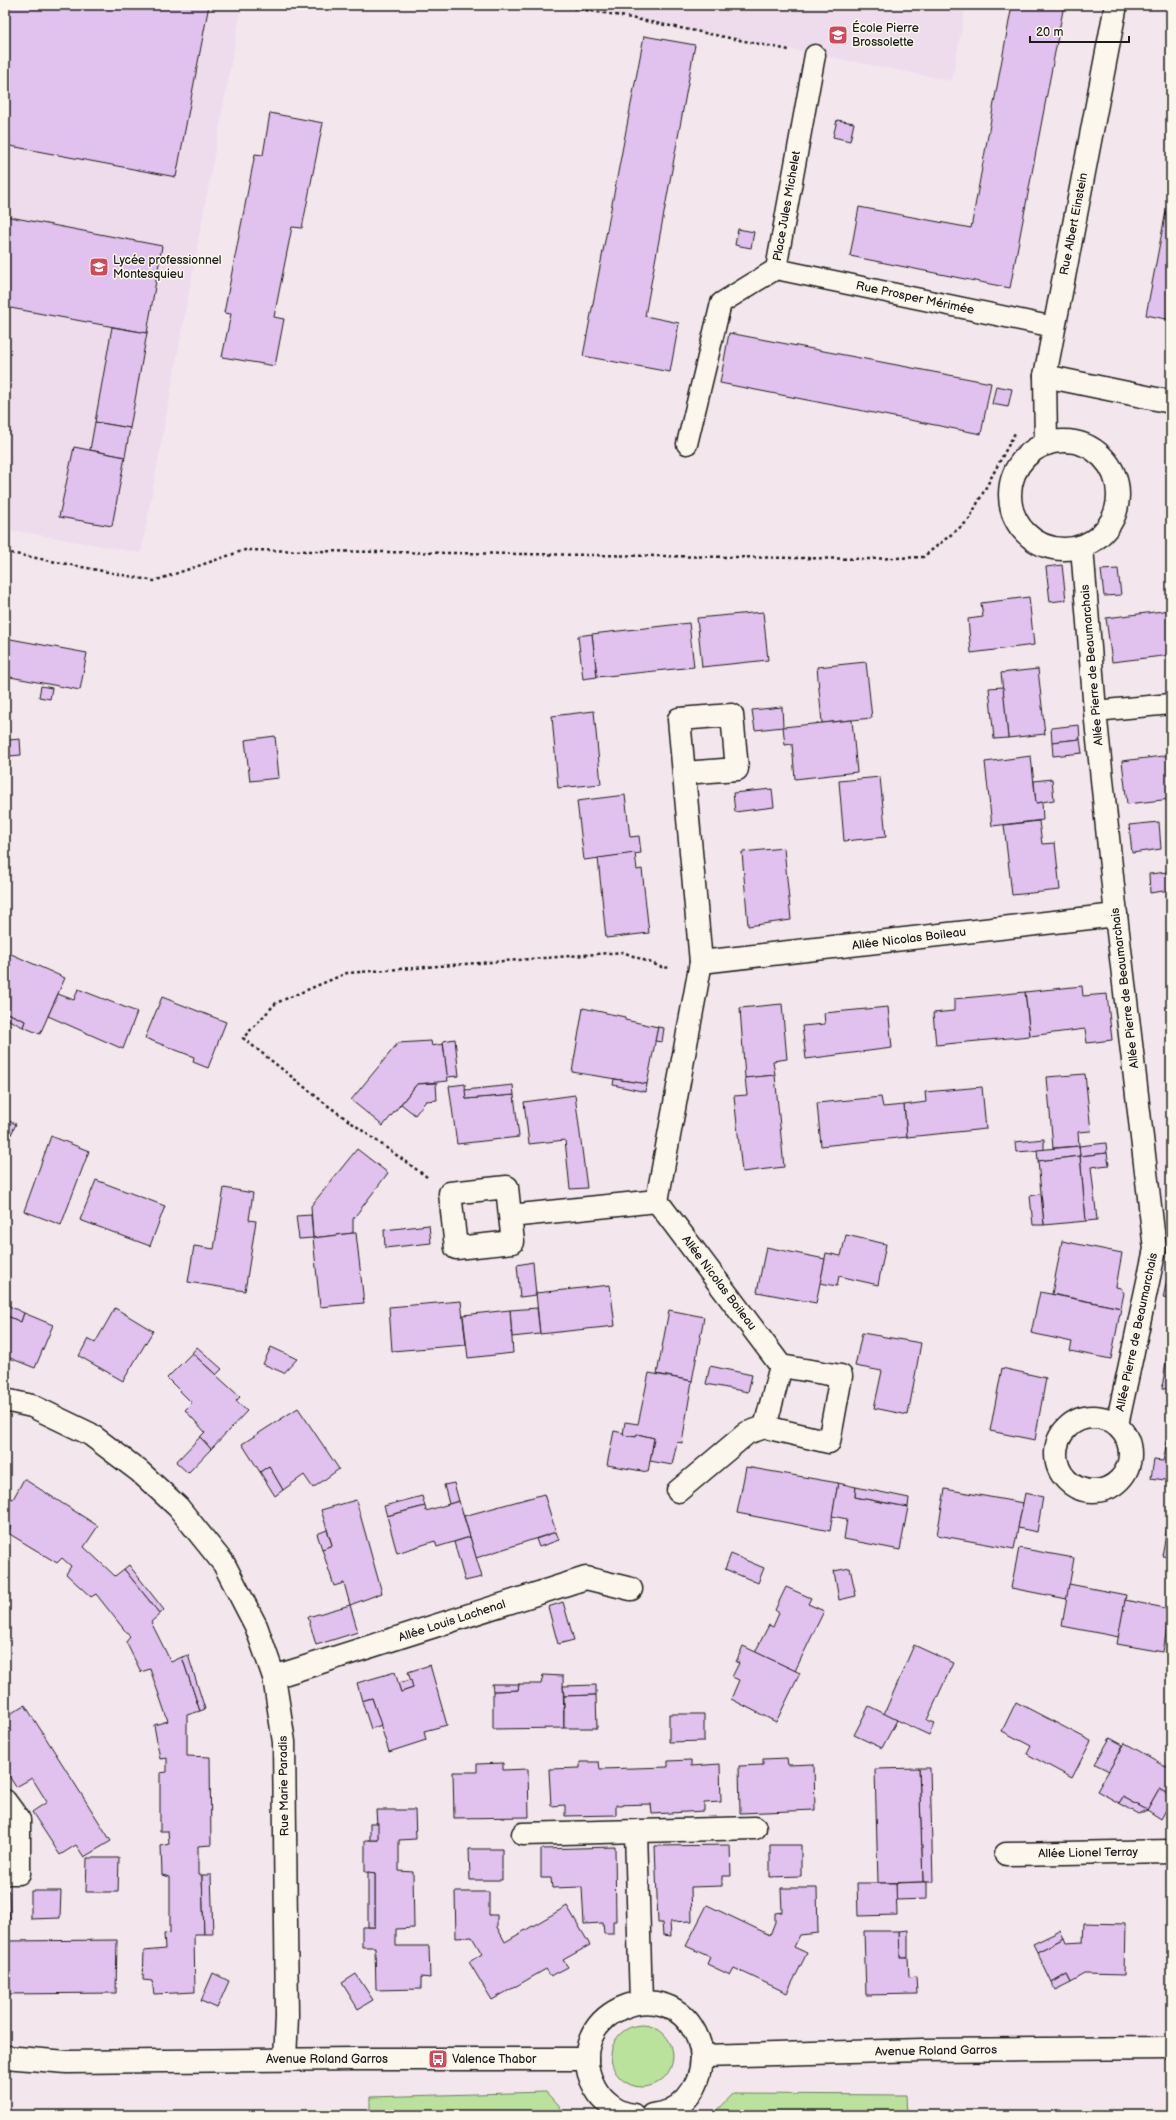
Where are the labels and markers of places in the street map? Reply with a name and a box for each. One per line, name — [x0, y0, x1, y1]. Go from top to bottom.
place label: École Pierre Brossolette — [852, 20, 919, 50]
school or university icon: École Pierre Brossolette — [827, 24, 849, 46]
place label: Lycée professionnel Montesquieu — [113, 253, 222, 282]
school or university icon: Lycée professionnel Montesquieu — [88, 256, 110, 278]
bus stop icon: Valence Thabor — [427, 2048, 449, 2070]
place label: Valence Thabor — [452, 2052, 537, 2067]

